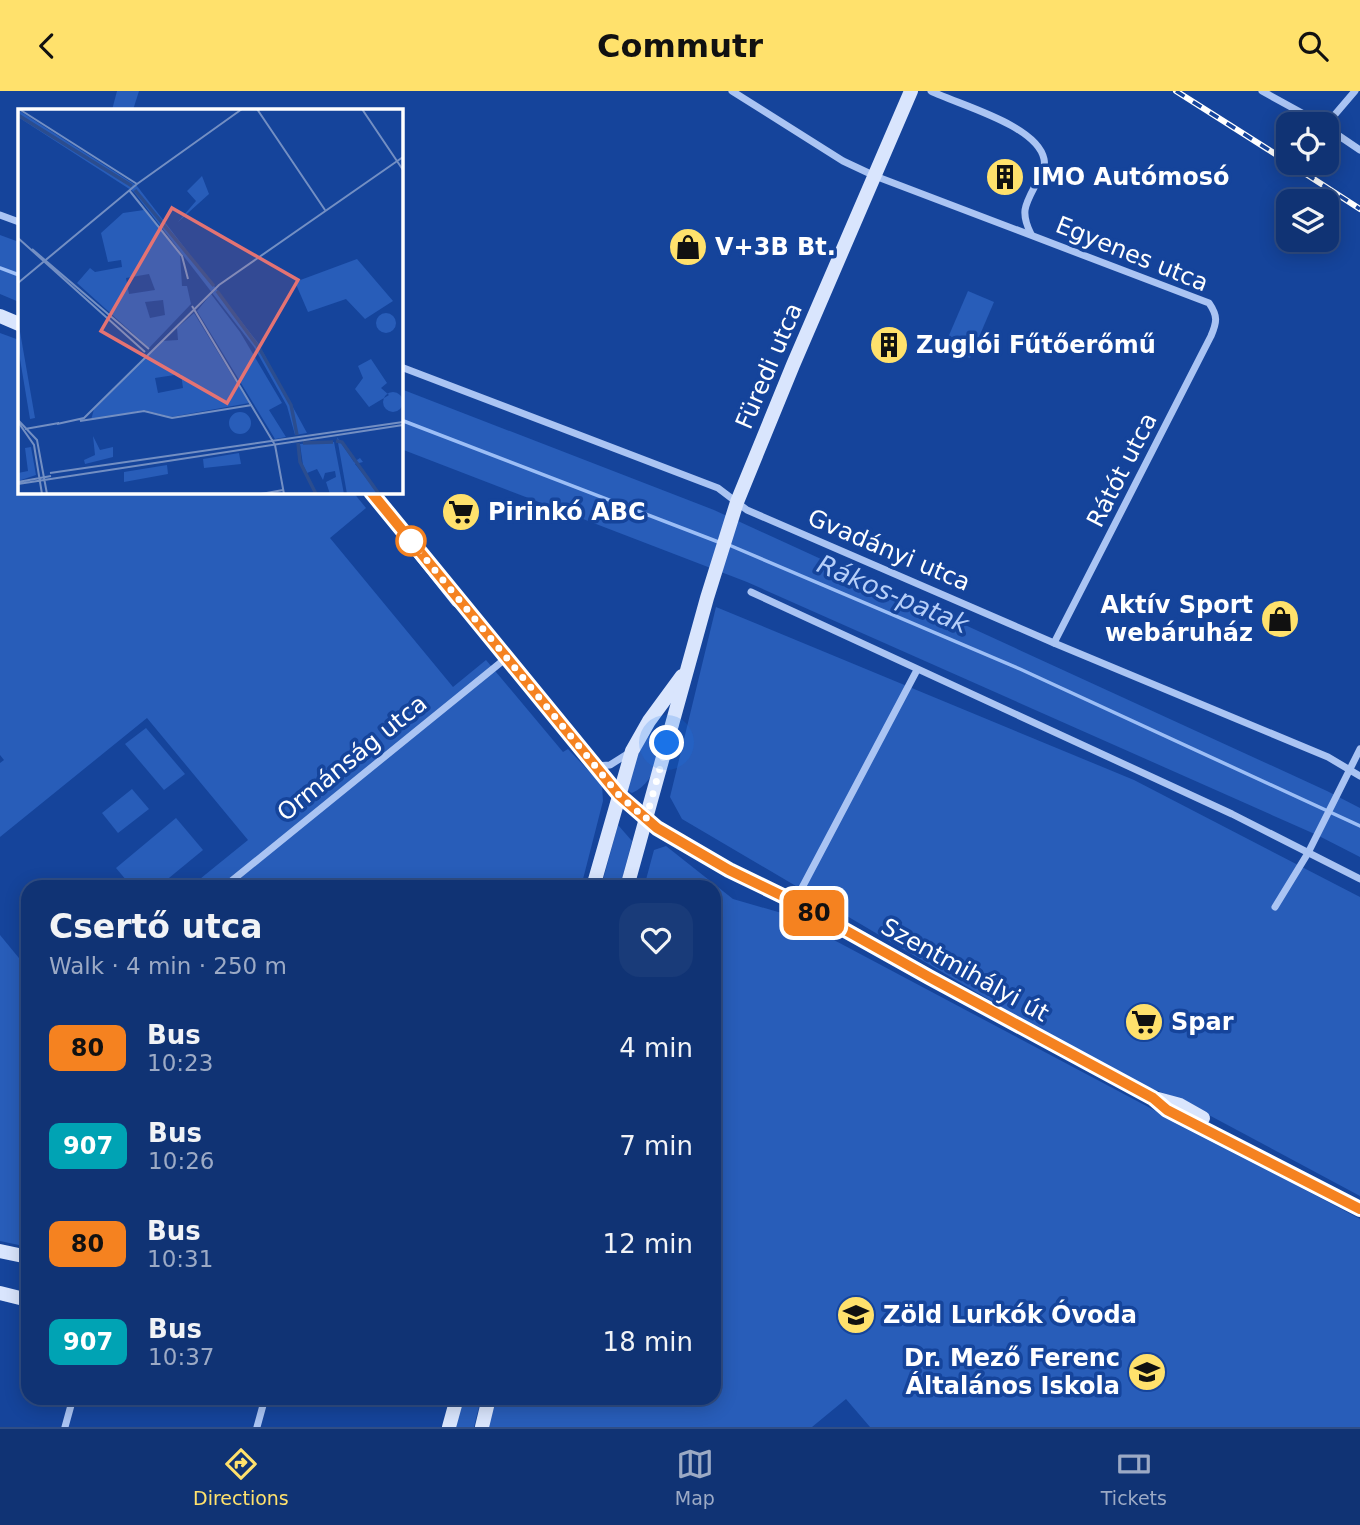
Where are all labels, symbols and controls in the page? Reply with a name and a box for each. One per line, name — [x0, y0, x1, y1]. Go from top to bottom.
icon: back — [28, 27, 66, 65]
text: Commutr — [597, 27, 763, 65]
icon: search — [1294, 27, 1332, 65]
inset map — [18, 109, 402, 493]
map controls — [1276, 112, 1339, 252]
button: locate — [1276, 112, 1339, 175]
building icon: IMO Autómosó — [984, 156, 1026, 198]
place label: IMO Autómosó — [1032, 163, 1229, 191]
button: layers — [1276, 189, 1339, 252]
street label: Egyenes utca — [1052, 211, 1212, 297]
shop icon: V+3B Bt. — [667, 226, 709, 268]
place label: V+3B Bt. — [715, 233, 836, 261]
street label: Füredi utca — [730, 299, 808, 433]
building icon: Zuglói Fűtőerőmű — [868, 324, 910, 366]
place label: Zuglói Fűtőerőmű — [916, 331, 1156, 359]
street label: Rátót utca — [1081, 408, 1163, 532]
supermarket icon: Pirinkó ABC — [440, 491, 482, 533]
place label: Pirinkó ABC — [488, 498, 646, 526]
street label: Gvadányi utca — [804, 503, 974, 597]
unlabelled marker — [396, 526, 426, 556]
water label: Rákos-patak — [813, 549, 974, 640]
place label: Aktív Sport webáruház — [1101, 591, 1253, 647]
shop icon: Aktív Sport webáruház — [1259, 598, 1301, 640]
street label: Ormánság utca — [272, 689, 432, 827]
your location — [649, 725, 684, 760]
line badge: 80 — [782, 890, 846, 936]
text: 80 — [797, 899, 831, 927]
button: heart — [619, 903, 693, 977]
text: Csertő utca — [49, 907, 263, 946]
street label: Szentmihályi út — [876, 912, 1054, 1028]
text: Walk · 4 min · 250 m — [49, 953, 287, 979]
supermarket icon: Spar — [1123, 1001, 1165, 1043]
place label: Spar — [1171, 1008, 1234, 1036]
text: Bus — [147, 1020, 201, 1050]
text: 4 min — [619, 1033, 693, 1063]
text: 80 — [71, 1034, 104, 1062]
text: 10:23 — [147, 1050, 213, 1076]
text: Bus — [148, 1118, 202, 1148]
text: 7 min — [619, 1131, 693, 1161]
text: 907 — [63, 1132, 113, 1160]
text: 10:26 — [148, 1148, 214, 1174]
text: Bus — [147, 1216, 201, 1246]
text: 12 min — [603, 1229, 693, 1259]
text: 80 — [71, 1230, 104, 1258]
text: 10:31 — [147, 1246, 213, 1272]
school or university icon: Zöld Lurkók Óvoda — [835, 1294, 877, 1336]
place label: Zöld Lurkók Óvoda — [883, 1299, 1137, 1329]
text: Bus — [148, 1314, 202, 1344]
text: 18 min — [603, 1327, 693, 1357]
text: 907 — [63, 1328, 113, 1356]
text: 10:37 — [148, 1344, 214, 1370]
place label: Dr. Mező Ferenc Általános Iskola — [904, 1344, 1120, 1400]
school or university icon: Dr. Mező Ferenc Általános Iskola — [1126, 1351, 1168, 1393]
tab: Directions — [193, 1445, 289, 1509]
tab: Map — [675, 1445, 715, 1509]
tab: Tickets — [1101, 1445, 1167, 1509]

